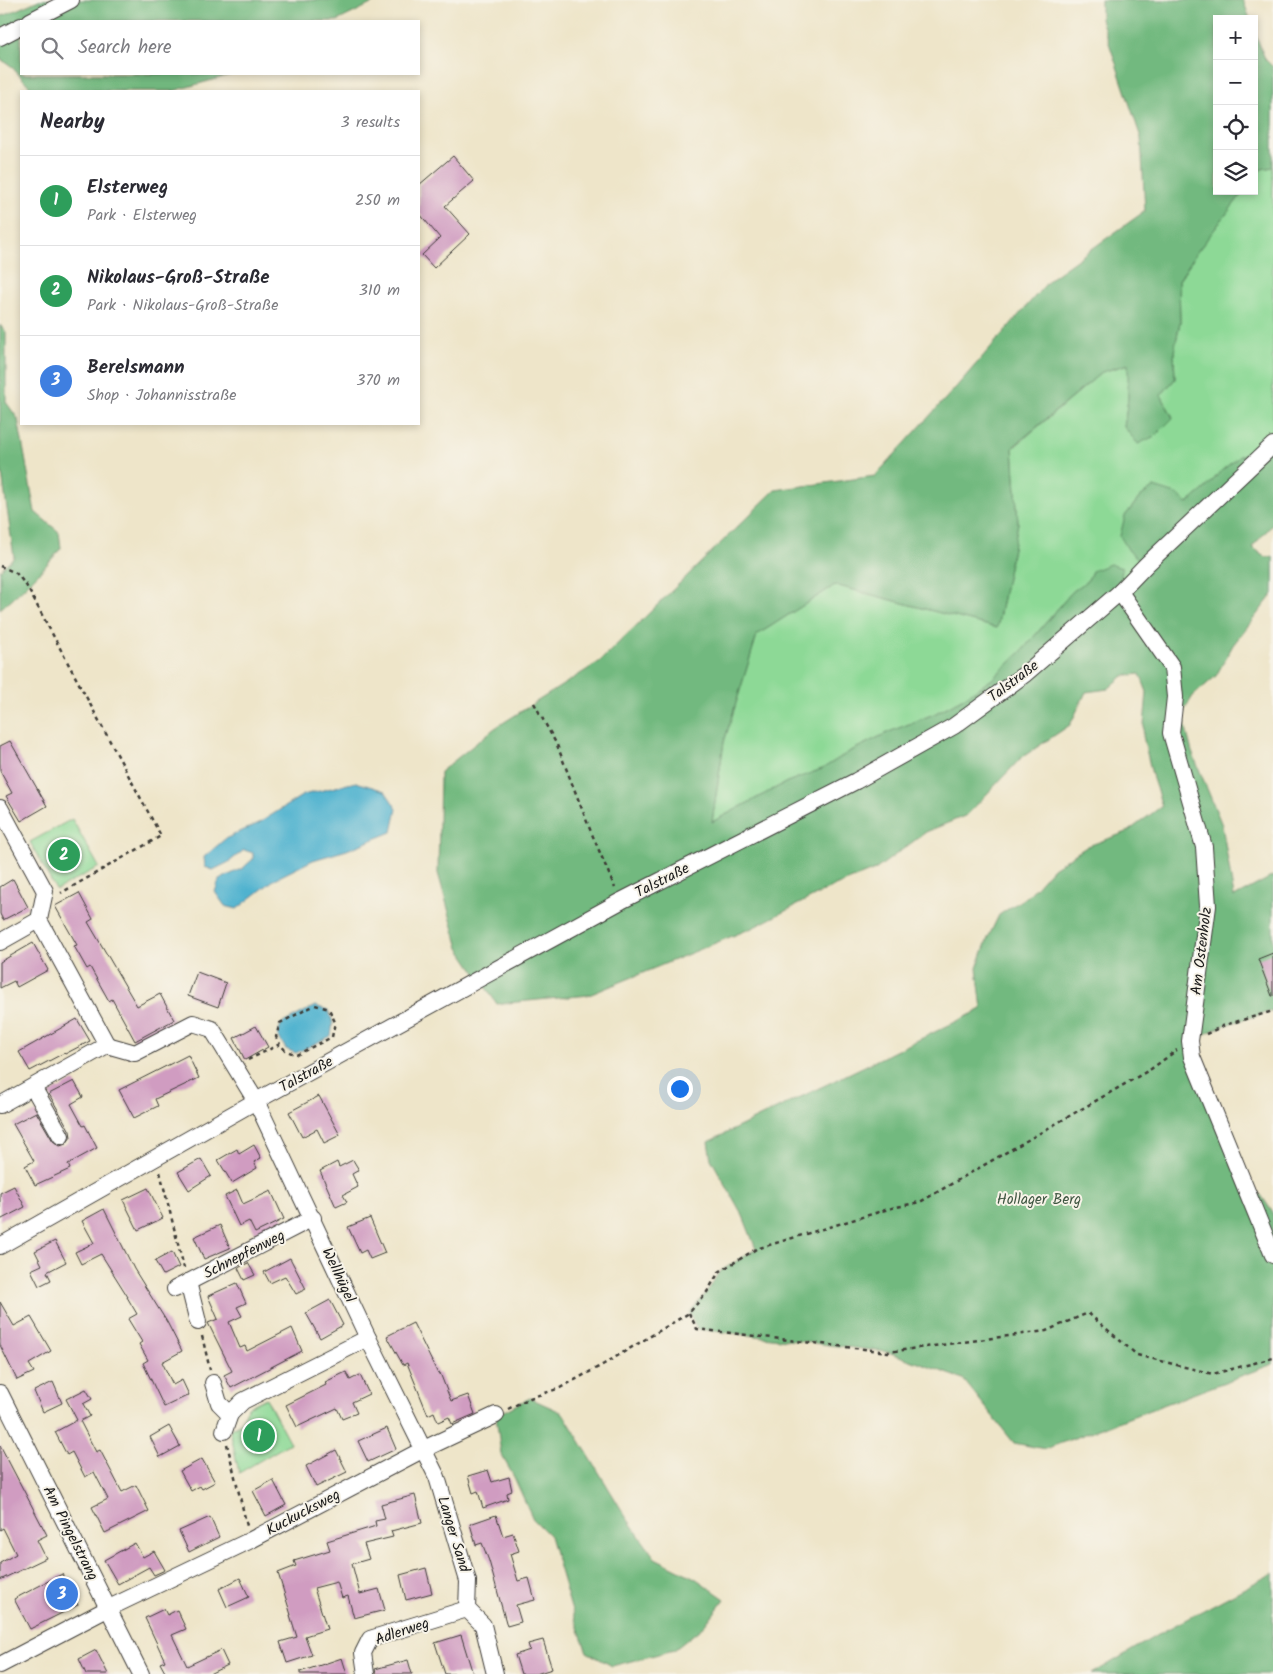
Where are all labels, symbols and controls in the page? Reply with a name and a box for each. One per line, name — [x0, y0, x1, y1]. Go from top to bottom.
map controls — [1213, 15, 1258, 195]
button: + — [1213, 15, 1258, 60]
search box — [20, 20, 420, 75]
text: Search here — [78, 33, 172, 63]
icon: search — [38, 34, 66, 62]
button: − — [1213, 60, 1258, 105]
button: locate — [1213, 105, 1258, 150]
text: Nearby — [40, 106, 105, 139]
text: 3 results — [341, 110, 400, 135]
button: layers — [1213, 150, 1258, 195]
text: Elsterweg — [87, 173, 168, 203]
text: 1 — [54, 188, 58, 213]
text: 250 m — [355, 188, 400, 213]
text: Park · Elsterweg — [87, 203, 197, 228]
text: Nikolaus-Groß-Straße — [87, 263, 270, 293]
text: 2 — [51, 278, 61, 303]
text: 310 m — [359, 278, 400, 303]
text: Park · Nikolaus-Groß-Straße — [87, 293, 278, 318]
text: Berelsmann — [87, 353, 185, 383]
text: 3 — [52, 368, 60, 393]
text: 370 m — [356, 368, 400, 393]
text: Shop · Johannisstraße — [87, 383, 236, 408]
street label: Talstraße — [983, 654, 1044, 709]
pin: 2 — [48, 836, 80, 874]
street label: Talstraße — [631, 857, 694, 905]
street label: Am Ostenholz — [1185, 905, 1219, 996]
street label: Talstraße — [275, 1050, 338, 1100]
your location — [667, 1076, 693, 1102]
park label: Hollager Berg — [997, 1188, 1081, 1212]
street label: Schnepfenweg — [199, 1224, 290, 1286]
street label: Wellhügel — [315, 1244, 361, 1307]
pin: 1 — [243, 1417, 275, 1455]
street label: Am Pingelstrang — [36, 1482, 104, 1585]
street label: Kuckucksweg — [262, 1483, 345, 1543]
street label: Langer Sand — [430, 1493, 476, 1576]
pin: 3 — [46, 1575, 78, 1613]
street label: Adlerweg — [372, 1611, 433, 1652]

